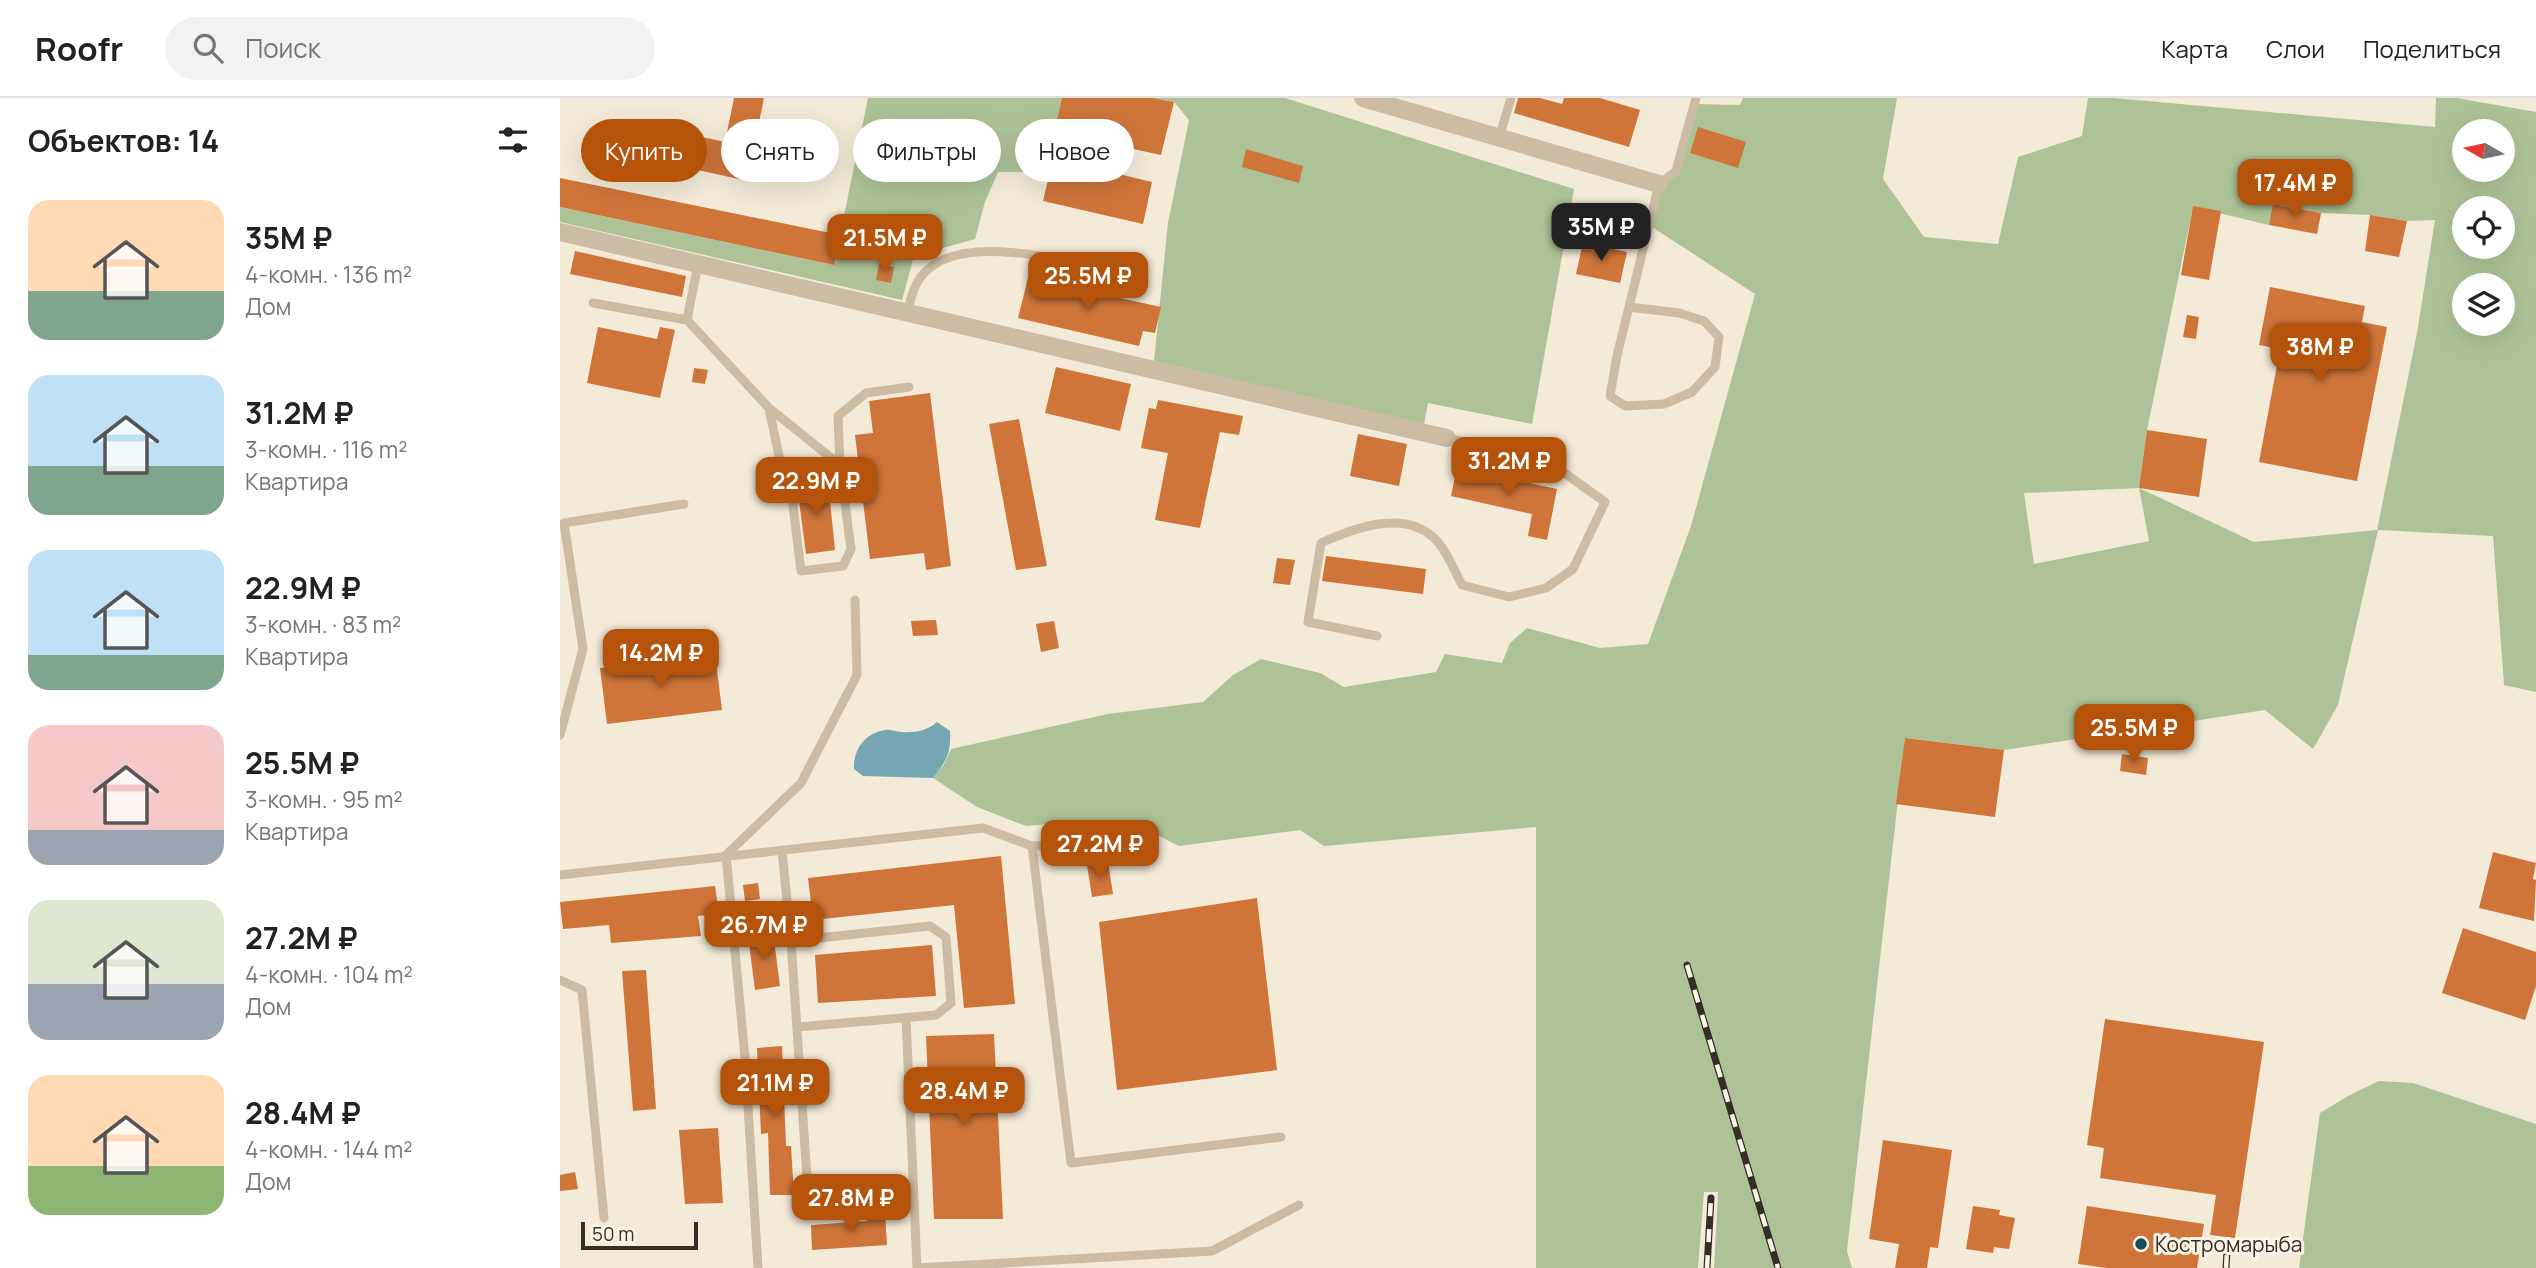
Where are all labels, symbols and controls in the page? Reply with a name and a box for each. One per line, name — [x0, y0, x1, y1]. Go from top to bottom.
search box — [165, 17, 655, 80]
text: Roofr — [35, 26, 123, 71]
icon: search — [189, 29, 227, 67]
text: Поиск — [245, 30, 321, 66]
text: Карта — [2161, 32, 2228, 65]
text: Слои — [2266, 32, 2325, 65]
text: Поделиться — [2363, 32, 2501, 65]
chip: Купить — [581, 119, 707, 182]
chip: Снять — [721, 119, 839, 182]
chip: Фильтры — [853, 119, 1001, 182]
chip: Новое — [1015, 119, 1134, 182]
north arrow — [2452, 119, 2515, 182]
map controls — [2452, 119, 2515, 336]
text: Объектов: 14 — [28, 120, 219, 161]
icon: filters — [494, 121, 532, 159]
pin: 17.4M ₽ — [2230, 159, 2360, 219]
text: 17.4M ₽ — [2254, 166, 2336, 198]
button: locate — [2452, 196, 2515, 259]
pin: 35M ₽ — [1552, 204, 1650, 263]
text: 35M ₽ — [1568, 210, 1634, 242]
pin: 21.5M ₽ — [820, 214, 950, 274]
text: 35M ₽ — [245, 217, 332, 258]
text: 21.5M ₽ — [843, 221, 927, 253]
icon: home — [84, 228, 168, 312]
pin: 25.5M ₽ — [1023, 252, 1153, 312]
text: 4-комн. · 136 m² — [245, 258, 412, 290]
text: 25.5M ₽ — [1044, 259, 1132, 291]
button: layers — [2452, 273, 2515, 336]
text: Дом — [245, 290, 291, 322]
pin: 38M ₽ — [2271, 324, 2369, 383]
text: 38M ₽ — [2286, 330, 2354, 362]
text: 31.2M ₽ — [245, 392, 354, 433]
icon: home — [84, 403, 168, 487]
text: 3-комн. · 116 m² — [245, 433, 407, 465]
pin: 31.2M ₽ — [1444, 438, 1574, 497]
text: 31.2M ₽ — [1467, 444, 1551, 476]
pin: 22.9M ₽ — [751, 458, 881, 517]
text: 22.9M ₽ — [772, 464, 860, 496]
text: Квартира — [245, 465, 349, 497]
text: 22.9M ₽ — [245, 567, 361, 608]
icon: home — [84, 578, 168, 662]
text: 3-комн. · 83 m² — [245, 608, 401, 640]
pin: 14.2M ₽ — [596, 630, 726, 689]
text: 14.2M ₽ — [619, 636, 703, 668]
text: Квартира — [245, 640, 349, 672]
pin: 25.5M ₽ — [2069, 704, 2199, 764]
text: 25.5M ₽ — [2090, 711, 2178, 743]
text: 25.5M ₽ — [245, 742, 359, 783]
icon: home — [84, 753, 168, 837]
text: 3-комн. · 95 m² — [245, 783, 403, 815]
text: Квартира — [245, 815, 349, 847]
pin: 27.2M ₽ — [1035, 820, 1165, 880]
text: 27.2M ₽ — [1057, 827, 1143, 859]
pin: 26.7M ₽ — [699, 902, 829, 961]
text: 26.7M ₽ — [720, 908, 808, 940]
text: 27.2M ₽ — [245, 917, 358, 958]
icon: home — [84, 928, 168, 1012]
text: 4-комн. · 104 m² — [245, 958, 413, 990]
text: Дом — [245, 990, 291, 1022]
pin: 21.1M ₽ — [710, 1060, 840, 1119]
text: 21.1M ₽ — [736, 1066, 814, 1098]
pin: 28.4M ₽ — [899, 1068, 1029, 1127]
text: 28.4M ₽ — [920, 1074, 1008, 1106]
text: 28.4M ₽ — [245, 1092, 361, 1133]
icon: home — [84, 1103, 168, 1187]
text: 4-комн. · 144 m² — [245, 1133, 412, 1165]
text: Дом — [245, 1165, 291, 1197]
pin: 27.8M ₽ — [786, 1174, 916, 1234]
text: 27.8M ₽ — [808, 1181, 894, 1213]
scale bar — [581, 1219, 698, 1251]
text: 50 m — [592, 1221, 634, 1247]
place label: Костромарыба — [2155, 1230, 2302, 1258]
marker: Костромарыба — [2133, 1236, 2149, 1252]

